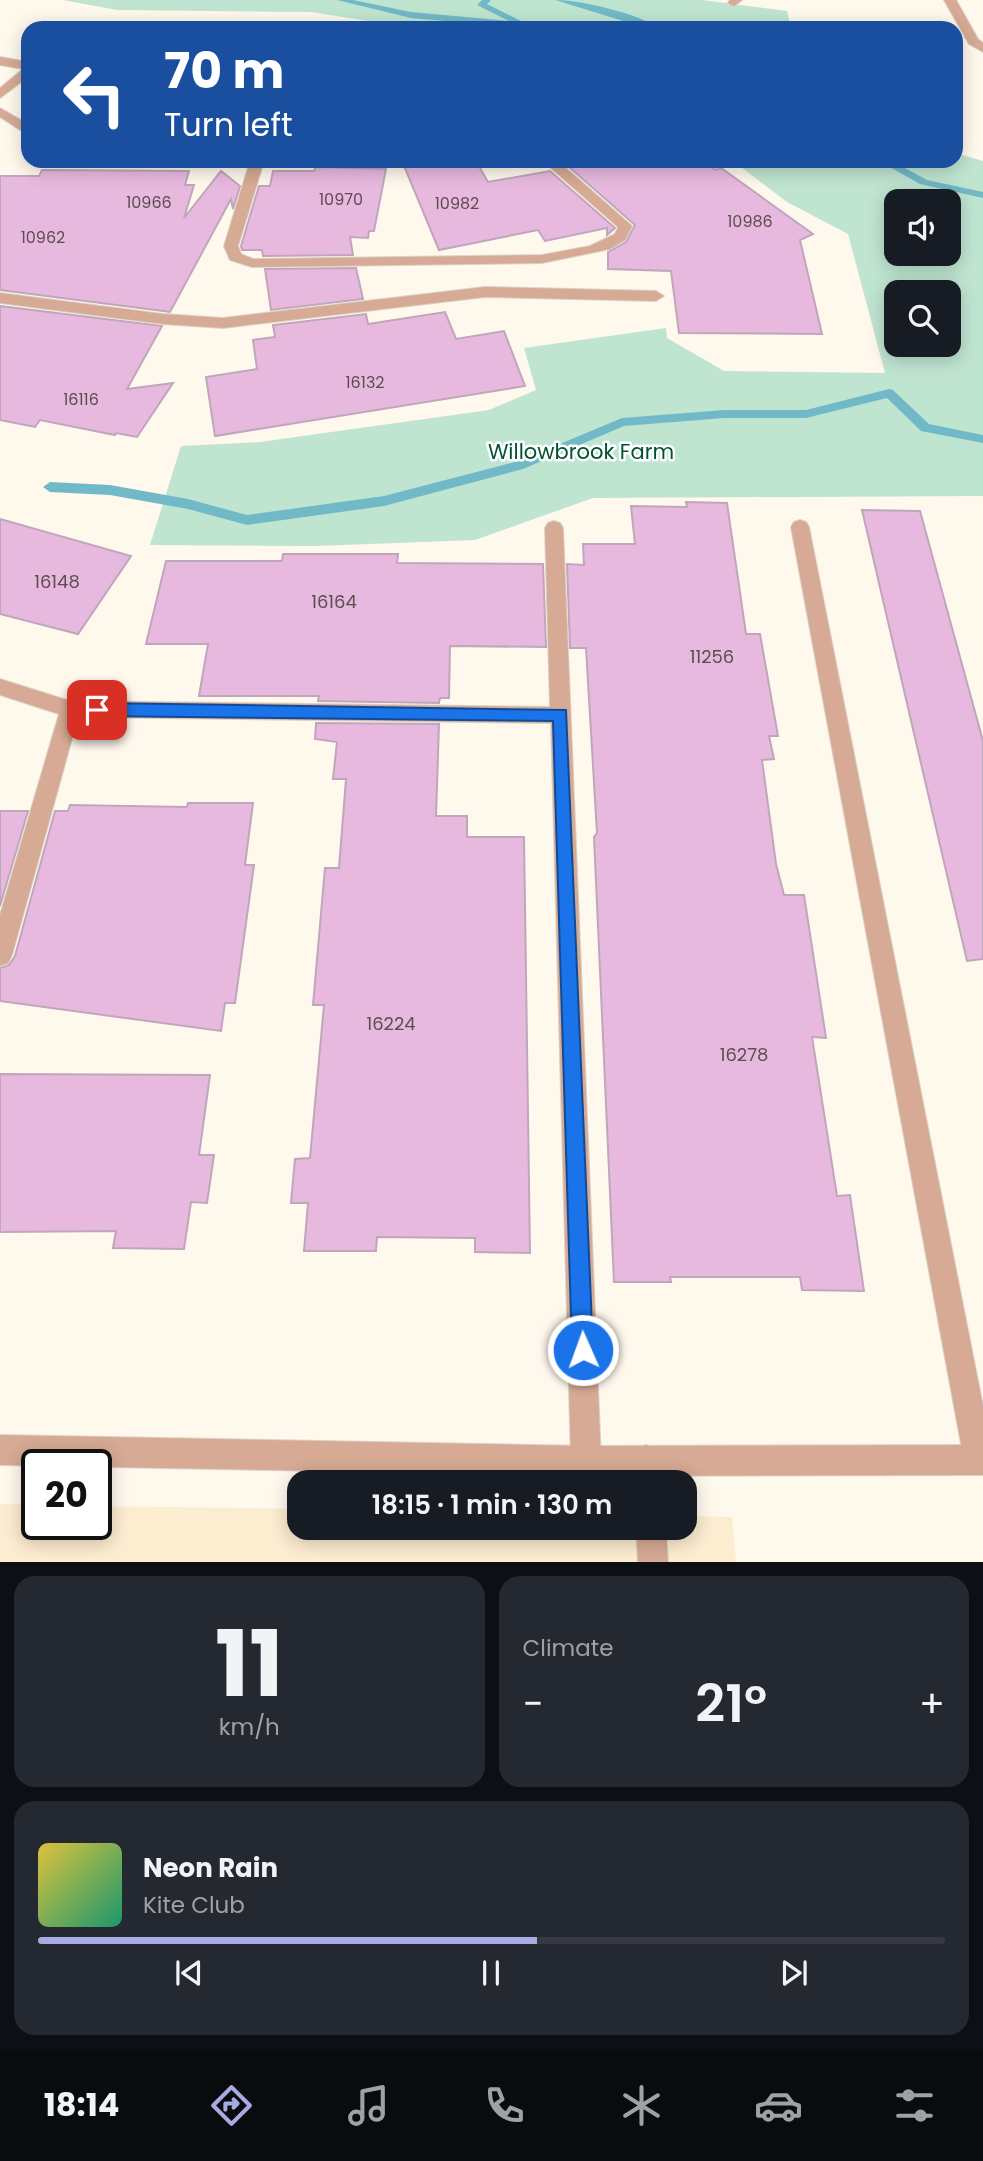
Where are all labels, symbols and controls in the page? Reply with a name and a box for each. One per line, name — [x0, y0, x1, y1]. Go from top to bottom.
text: 70 m — [164, 37, 284, 105]
icon: left — [49, 49, 140, 140]
text: Turn left — [164, 102, 293, 147]
house number: 10970 — [319, 188, 363, 211]
map controls — [884, 189, 961, 357]
button: sound — [884, 189, 961, 266]
house number: 10966 — [126, 191, 172, 214]
house number: 10982 — [435, 192, 479, 215]
house number: 10986 — [727, 210, 773, 233]
house number: 10962 — [21, 226, 65, 249]
button: search — [884, 280, 961, 357]
house number: 16132 — [345, 371, 385, 394]
house number: 16116 — [63, 388, 99, 411]
park label: Willowbrook Farm — [488, 437, 674, 466]
house number: 16148 — [34, 569, 80, 594]
house number: 16164 — [311, 589, 357, 614]
house number: 11256 — [690, 644, 734, 669]
pin — [67, 680, 127, 740]
icon: arrive — [78, 691, 116, 729]
house number: 16224 — [366, 1011, 416, 1036]
house number: 16278 — [720, 1042, 768, 1067]
position arrow — [546, 1313, 620, 1387]
speed limit sign: 20 — [21, 1449, 112, 1540]
text: 18:15 · 1 min · 130 m — [372, 1487, 612, 1523]
text: 11 — [215, 1600, 283, 1728]
text: Climate — [523, 1632, 613, 1664]
text: 21° — [695, 1667, 767, 1740]
text: − — [523, 1677, 543, 1730]
text: + — [919, 1677, 945, 1730]
text: km/h — [219, 1711, 280, 1743]
text: Neon Rain — [143, 1850, 278, 1886]
text: Kite Club — [143, 1889, 245, 1921]
icon: previous — [170, 1954, 208, 1992]
icon: pause — [472, 1954, 510, 1992]
icon: next — [775, 1954, 813, 1992]
icon: directions — [207, 2081, 256, 2130]
icon: music — [344, 2081, 393, 2130]
icon: phone — [480, 2081, 529, 2130]
icon: climate — [617, 2081, 666, 2130]
icon: car — [754, 2081, 803, 2130]
icon: filters — [890, 2081, 939, 2130]
text: 18:14 — [44, 2082, 119, 2127]

